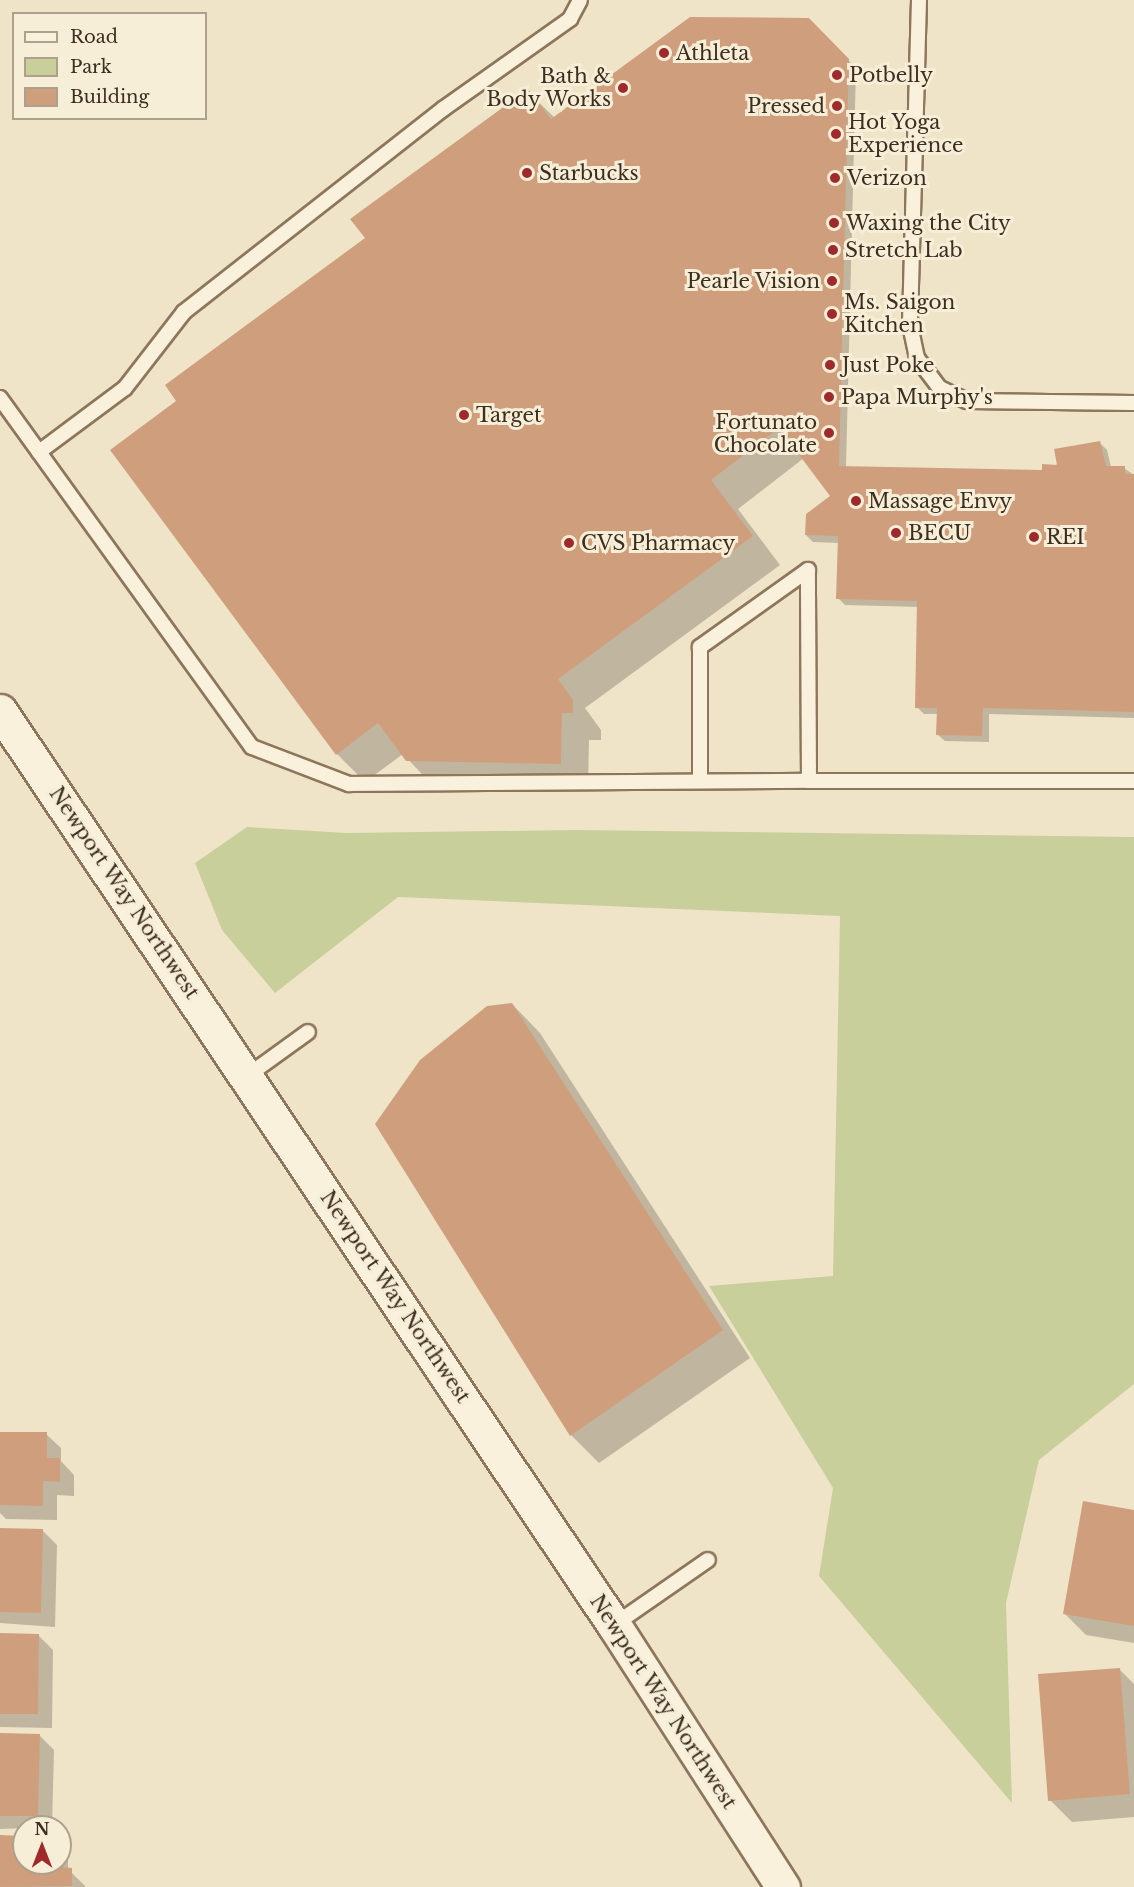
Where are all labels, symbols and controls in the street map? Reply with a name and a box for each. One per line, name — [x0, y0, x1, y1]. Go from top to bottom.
legend — [12, 12, 207, 120]
text: Road — [70, 26, 118, 48]
place label: Athleta — [676, 41, 749, 65]
marker: Athleta — [657, 46, 671, 60]
text: Park — [70, 56, 112, 78]
place label: Potbelly — [849, 63, 933, 87]
place label: Bath & Body Works — [485, 64, 611, 111]
marker: Potbelly — [830, 68, 844, 82]
marker: Bath & Body Works — [616, 81, 630, 95]
text: Building — [70, 86, 149, 108]
place label: Pressed — [747, 94, 825, 118]
marker: Pressed — [830, 99, 844, 113]
place label: Hot Yoga Experience — [848, 110, 964, 157]
marker: Hot Yoga Experience — [829, 127, 843, 141]
place label: Starbucks — [539, 161, 639, 185]
marker: Starbucks — [520, 166, 534, 180]
place label: Verizon — [847, 166, 927, 190]
marker: Verizon — [828, 171, 842, 185]
place label: Waxing the City — [846, 211, 1011, 235]
marker: Waxing the City — [827, 216, 841, 230]
place label: Stretch Lab — [845, 238, 963, 262]
marker: Stretch Lab — [826, 243, 840, 257]
place label: Pearle Vision — [686, 269, 820, 293]
marker: Pearle Vision — [825, 274, 839, 288]
place label: Ms. Saigon Kitchen — [844, 290, 955, 337]
marker: Ms. Saigon Kitchen — [825, 307, 839, 321]
place label: Just Poke — [842, 353, 934, 377]
marker: Just Poke — [823, 358, 837, 372]
place label: Papa Murphy's — [841, 385, 993, 409]
marker: Papa Murphy's — [822, 390, 836, 404]
place label: Target — [476, 403, 541, 427]
marker: Target — [457, 408, 471, 422]
place label: Fortunato Chocolate — [714, 410, 817, 457]
marker: Fortunato Chocolate — [822, 426, 836, 440]
place label: Massage Envy — [868, 489, 1012, 513]
marker: Massage Envy — [849, 494, 863, 508]
place label: BECU — [908, 521, 971, 545]
place label: REI — [1046, 525, 1085, 549]
marker: BECU — [889, 526, 903, 540]
marker: REI — [1027, 530, 1041, 544]
place label: CVS Pharmacy — [581, 531, 735, 555]
marker: CVS Pharmacy — [562, 536, 576, 550]
street label: Newport Way Northwest — [44, 782, 204, 1004]
street label: Newport Way Northwest — [315, 1186, 475, 1408]
street label: Newport Way Northwest — [584, 1590, 742, 1814]
north arrow — [12, 1815, 72, 1875]
text: N — [34, 1819, 50, 1839]

